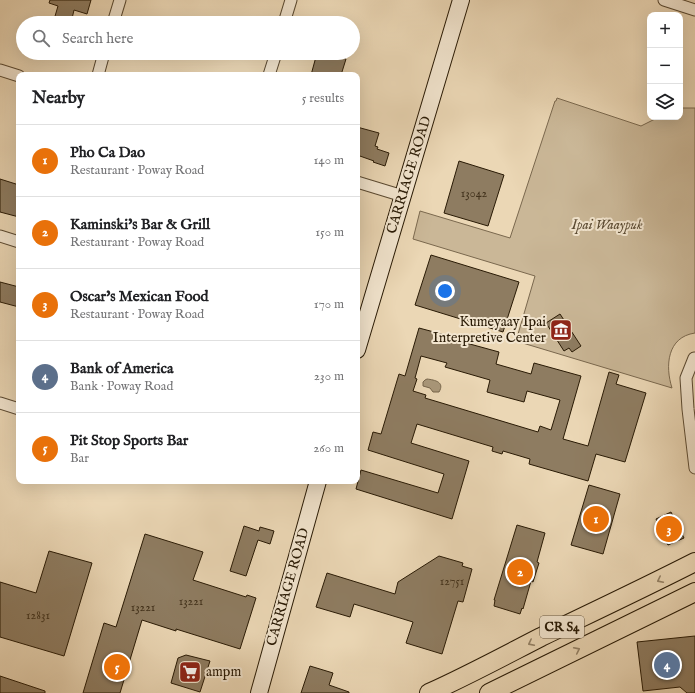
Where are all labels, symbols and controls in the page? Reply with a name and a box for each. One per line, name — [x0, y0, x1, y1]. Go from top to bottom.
map controls — [647, 12, 683, 120]
button: + — [647, 12, 683, 48]
search box — [16, 16, 360, 60]
icon: search — [30, 27, 52, 49]
text: Search here — [62, 29, 133, 48]
button: − — [647, 48, 683, 84]
button: layers — [647, 84, 683, 120]
text: Nearby — [32, 88, 85, 109]
text: 5 results — [302, 90, 344, 107]
street label: CARRIAGE ROAD — [383, 114, 435, 236]
text: Pho Ca Dao — [70, 143, 145, 162]
text: 1 — [43, 152, 47, 169]
text: 140 m — [314, 152, 344, 169]
text: Restaurant · Poway Road — [70, 162, 204, 179]
house number: 13042 — [461, 186, 488, 201]
text: Kaminski's Bar & Grill — [70, 215, 210, 234]
park label: Ipai Waaypuk — [570, 216, 643, 234]
text: 2 — [42, 224, 48, 241]
text: 150 m — [315, 224, 344, 241]
text: Restaurant · Poway Road — [70, 234, 204, 251]
your location — [435, 281, 455, 301]
text: Oscar's Mexican Food — [70, 287, 209, 306]
text: 3 — [43, 296, 47, 313]
text: 170 m — [314, 296, 344, 313]
text: Restaurant · Poway Road — [70, 306, 204, 323]
place label: Kumeyaay Ipai Interpretive Center — [433, 313, 546, 347]
museum icon: Kumeyaay Ipai Interpretive Center — [548, 317, 574, 343]
text: Bank of America — [70, 359, 173, 378]
text: 4 — [42, 368, 48, 385]
text: 230 m — [314, 368, 344, 385]
text: Bank · Poway Road — [70, 378, 173, 395]
text: Pit Stop Sports Bar — [70, 431, 188, 450]
text: 5 — [43, 440, 47, 457]
text: 260 m — [313, 440, 344, 457]
text: Bar — [70, 450, 89, 467]
pin: 1 — [583, 504, 609, 534]
pin: 3 — [656, 514, 682, 544]
street label: CARRIAGE ROAD — [263, 526, 313, 648]
pin: 2 — [507, 557, 533, 587]
house number: 12751 — [440, 574, 464, 589]
one-way arrow — [657, 575, 665, 583]
house number: 13221 — [179, 594, 203, 609]
house number: 13221 — [131, 600, 155, 615]
house number: 12831 — [26, 608, 50, 623]
road number: CR S4 — [540, 616, 584, 638]
one-way arrow — [528, 638, 535, 645]
one-way arrow — [573, 647, 580, 655]
pin: 4 — [654, 650, 680, 680]
pin: 5 — [104, 652, 130, 682]
supermarket icon: ampm — [177, 659, 203, 685]
place label: ampm — [206, 663, 241, 681]

